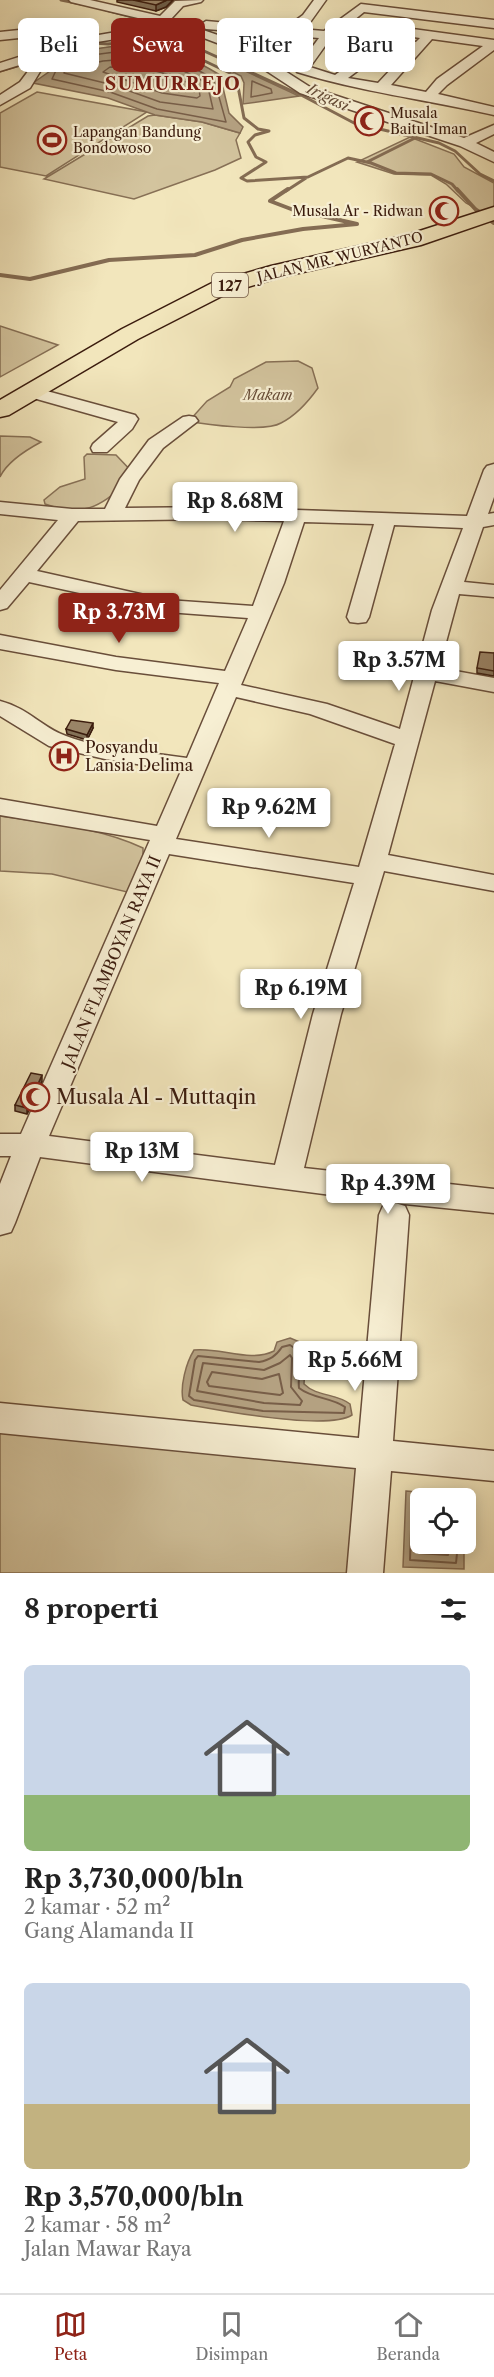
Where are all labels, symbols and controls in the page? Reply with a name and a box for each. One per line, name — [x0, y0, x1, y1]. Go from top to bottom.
chip: Beli — [18, 18, 99, 72]
chip: Sewa — [111, 18, 205, 72]
chip: Filter — [217, 18, 313, 72]
chip: Baru — [325, 18, 415, 72]
district label: SUMURREJO — [105, 73, 241, 95]
water label: Irigasi — [303, 78, 353, 116]
place label: Musala Baitul Iman — [390, 104, 468, 138]
mosque icon: Musala Baitul Iman — [353, 105, 385, 137]
place label: Lapangan Bandung Bondowoso — [73, 123, 201, 157]
sports icon: Lapangan Bandung Bondowoso — [36, 124, 68, 156]
mosque icon: Musala Ar - Ridwan — [428, 195, 460, 227]
place label: Musala Ar - Ridwan — [292, 202, 423, 220]
street label: JALAN MR. WURYANTO — [253, 228, 425, 287]
road number: 127 — [212, 273, 248, 297]
park label: Makam — [241, 386, 293, 404]
pin: Rp 8.68M — [173, 482, 297, 533]
text: Rp 8.68M — [186, 489, 284, 513]
pin: Rp 3.73M — [57, 593, 181, 644]
text: Rp 3.73M — [72, 600, 166, 624]
pin: Rp 3.57M — [337, 641, 461, 692]
text: Rp 3.57M — [352, 648, 446, 672]
place label: Posyandu Lansia Delima — [85, 737, 194, 775]
hospital icon: Posyandu Lansia Delima — [48, 740, 80, 772]
pin: Rp 9.62M — [207, 788, 331, 839]
text: Rp 9.62M — [221, 795, 317, 819]
street label: JALAN FLAMBOYAN RAYA II — [56, 852, 165, 1074]
pin: Rp 6.19M — [239, 969, 363, 1020]
text: Rp 6.19M — [254, 976, 348, 1000]
mosque icon: Musala Al - Muttaqin — [19, 1081, 51, 1113]
place label: Musala Al - Muttaqin — [56, 1085, 257, 1109]
pin: Rp 13M — [93, 1132, 191, 1183]
text: Rp 13M — [104, 1139, 180, 1163]
pin: Rp 4.39M — [326, 1164, 450, 1215]
text: Rp 4.39M — [340, 1171, 436, 1195]
pin: Rp 5.66M — [293, 1341, 417, 1392]
text: Rp 5.66M — [307, 1348, 403, 1372]
map controls — [410, 1488, 476, 1554]
button: locate — [410, 1488, 476, 1554]
text: 8 properti — [24, 1593, 158, 1625]
icon: filters — [437, 1593, 470, 1626]
icon: home — [193, 1704, 301, 1812]
text: Rp 3,730,000/bln — [24, 1863, 244, 1895]
text: 2 kamar · 52 m² — [24, 1895, 171, 1919]
text: Gang Alamanda II — [24, 1919, 194, 1943]
icon: home — [193, 2022, 301, 2130]
text: Rp 3,570,000/bln — [24, 2181, 244, 2213]
text: 2 kamar · 58 m² — [24, 2213, 171, 2237]
text: Jalan Mawar Raya — [24, 2237, 191, 2261]
tab: Peta — [54, 2308, 87, 2364]
tab: Disimpan — [195, 2308, 268, 2364]
tab: Beranda — [376, 2308, 440, 2364]

